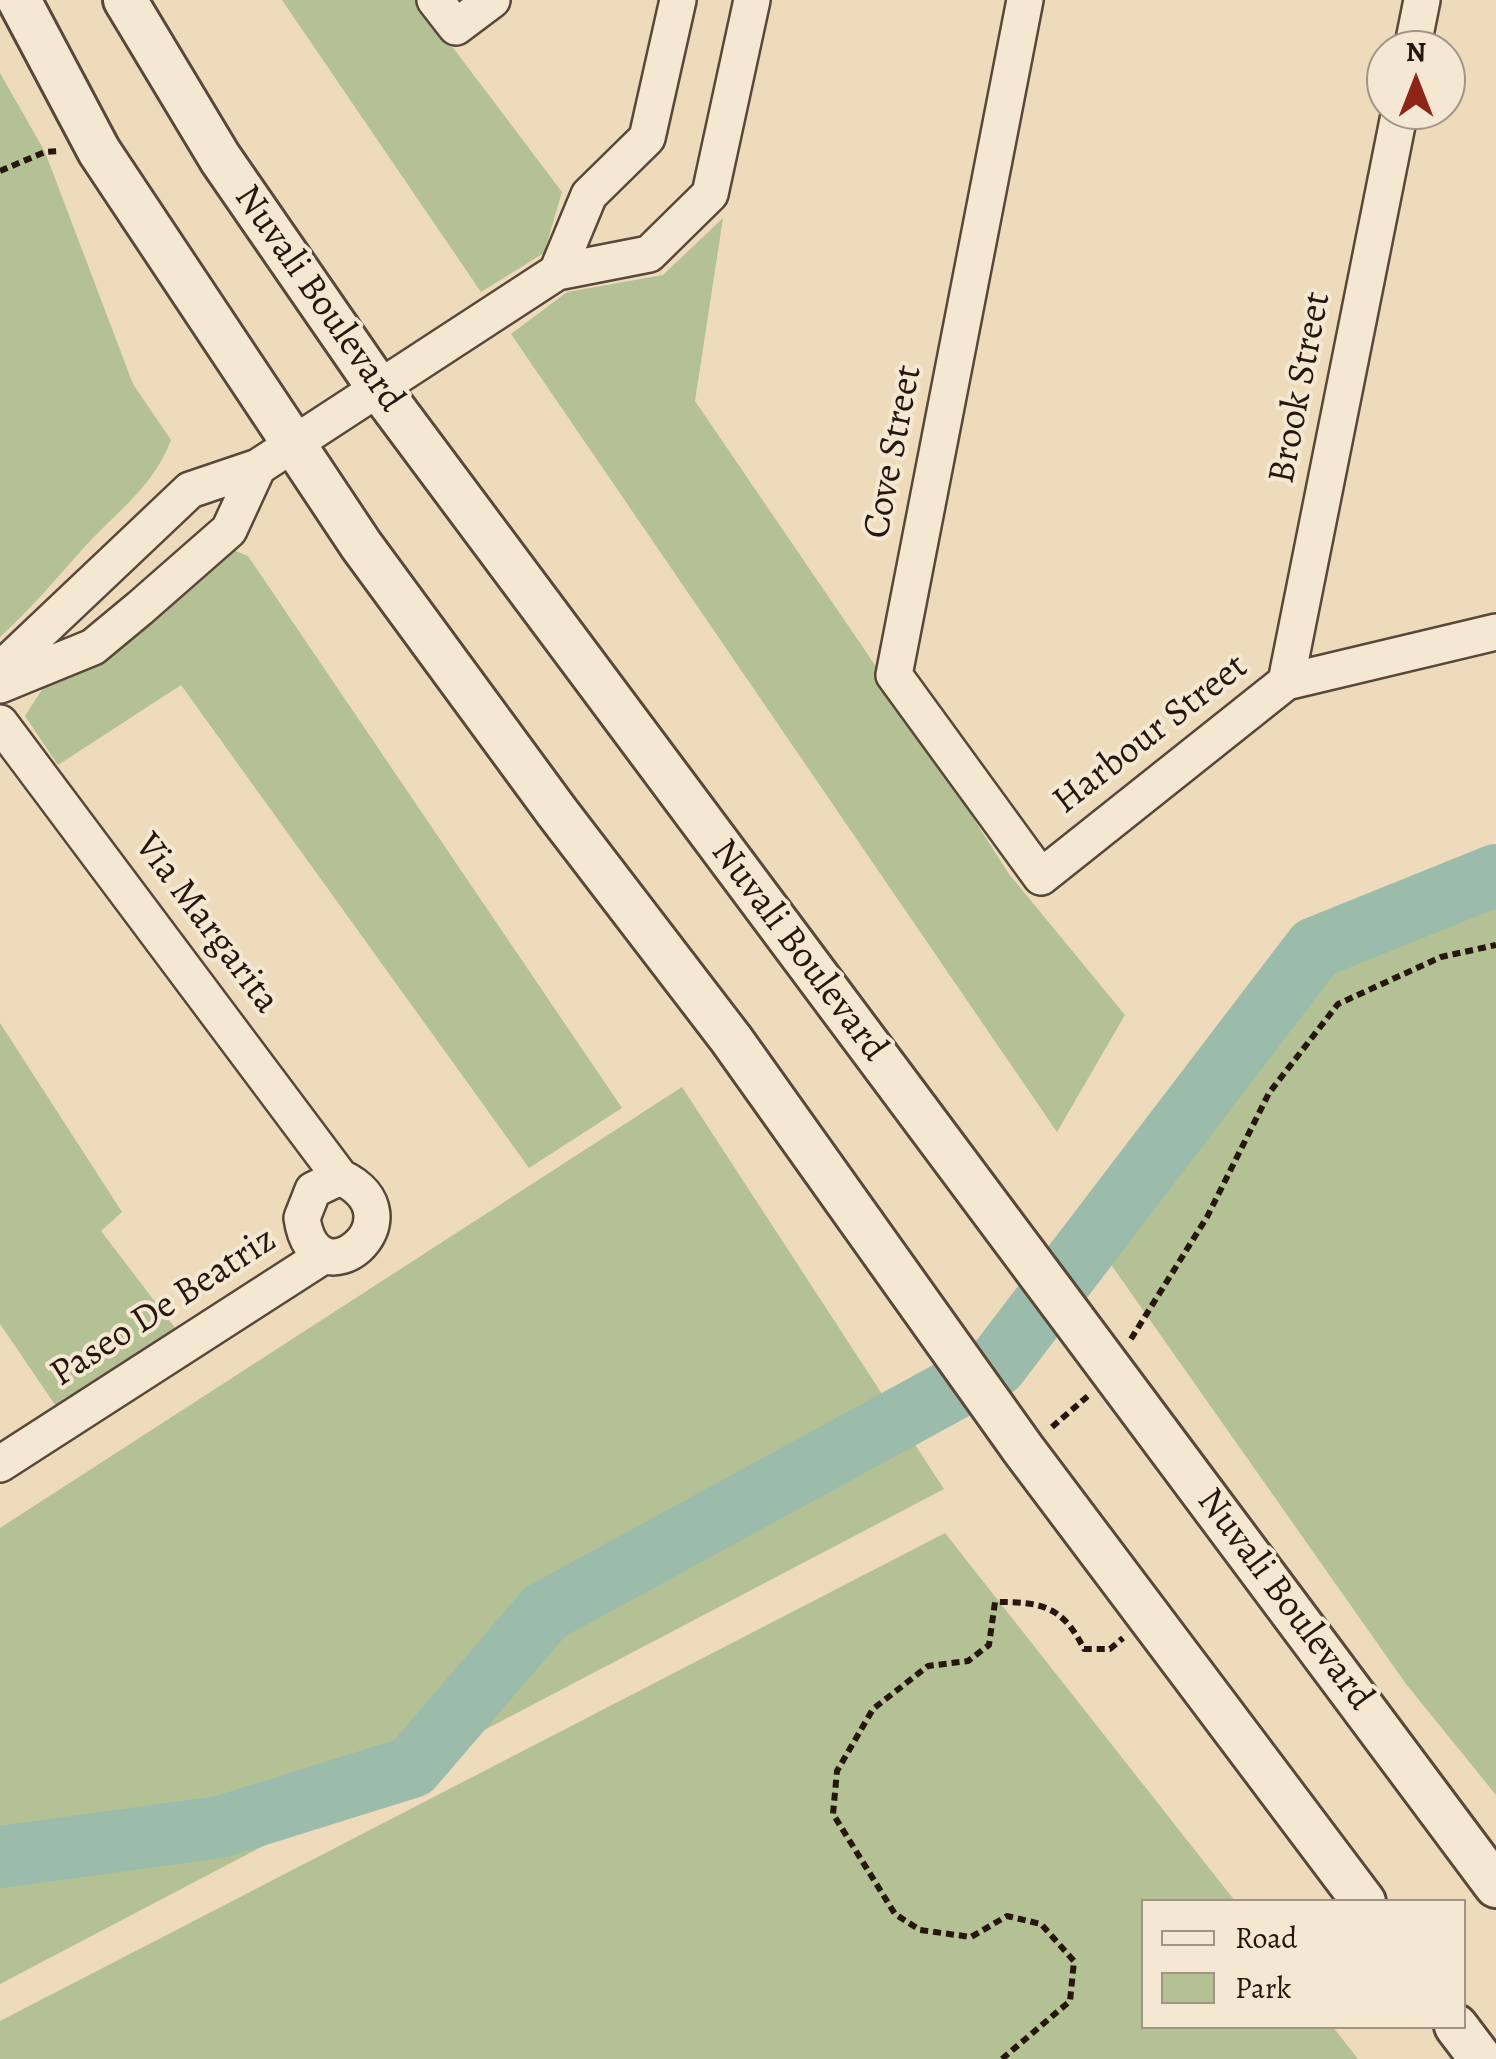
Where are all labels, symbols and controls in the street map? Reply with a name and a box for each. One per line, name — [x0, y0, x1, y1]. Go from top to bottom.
north arrow — [1366, 30, 1466, 130]
text: N — [1406, 33, 1426, 71]
street label: Nuvali Boulevard — [223, 177, 413, 421]
street label: Brook Street — [1260, 288, 1342, 488]
street label: Cove Street — [855, 361, 933, 543]
street label: Harbour Street — [1045, 645, 1257, 825]
street label: Via Margarita — [124, 825, 288, 1023]
street label: Nuvali Boulevard — [700, 831, 896, 1071]
street label: Paseo De Beatriz — [42, 1218, 286, 1398]
street label: Nuvali Boulevard — [1186, 1480, 1382, 1720]
legend — [1141, 1899, 1466, 2029]
text: Road — [1235, 1918, 1297, 1958]
text: Park — [1235, 1968, 1291, 2008]

